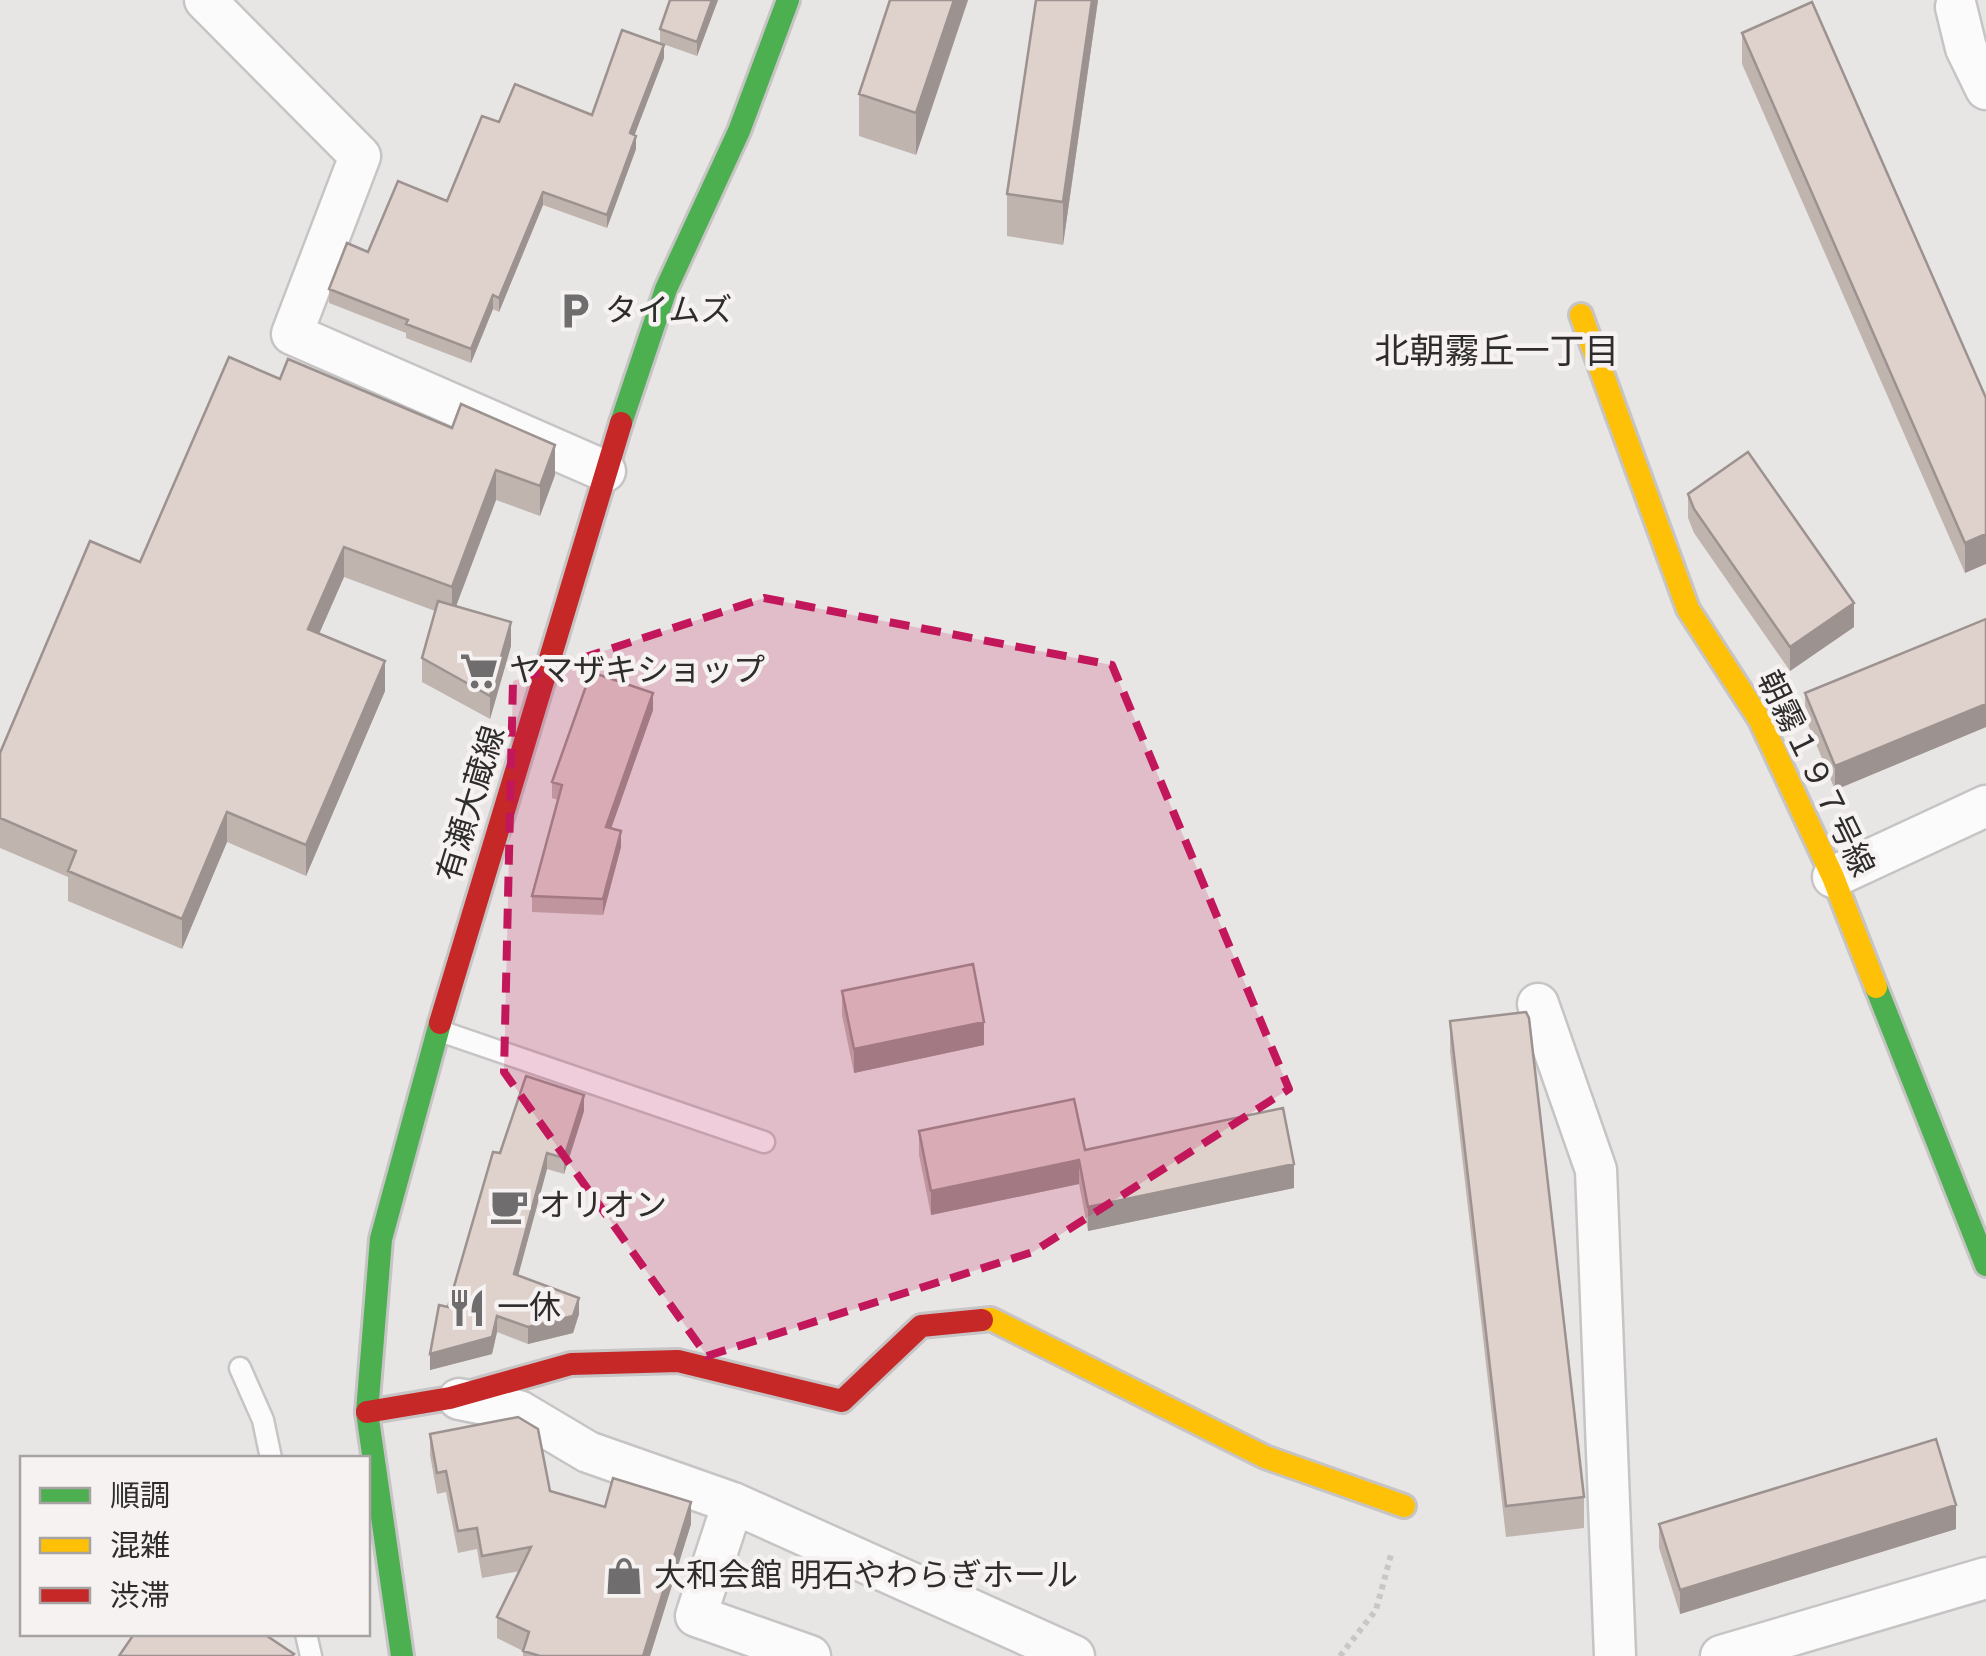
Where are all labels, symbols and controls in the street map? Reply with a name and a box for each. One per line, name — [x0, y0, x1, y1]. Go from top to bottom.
place label: タイムズ — [605, 287, 732, 336]
parking icon: タイムズ — [554, 290, 596, 332]
district label: 北朝霧丘一丁目 — [1374, 326, 1620, 379]
place label: ヤマザキショップ — [509, 647, 765, 696]
supermarket icon: ヤマザキショップ — [458, 650, 500, 692]
street label: 朝霧１９７号線 — [1744, 663, 1886, 885]
street label: 有瀬大蔵線 — [425, 720, 519, 888]
place label: オリオン — [539, 1182, 667, 1231]
cafe icon: オリオン — [488, 1185, 530, 1227]
place label: 一休 — [497, 1284, 561, 1333]
restaurant icon: 一休 — [446, 1287, 488, 1329]
legend — [20, 1456, 370, 1636]
text: 順調 — [110, 1474, 170, 1520]
text: 混雑 — [110, 1524, 170, 1570]
place label: 大和会館 明石やわらぎホール — [654, 1552, 1078, 1601]
shop icon: 大和会館 明石やわらぎホール — [603, 1555, 645, 1597]
text: 渋滞 — [110, 1574, 170, 1620]

